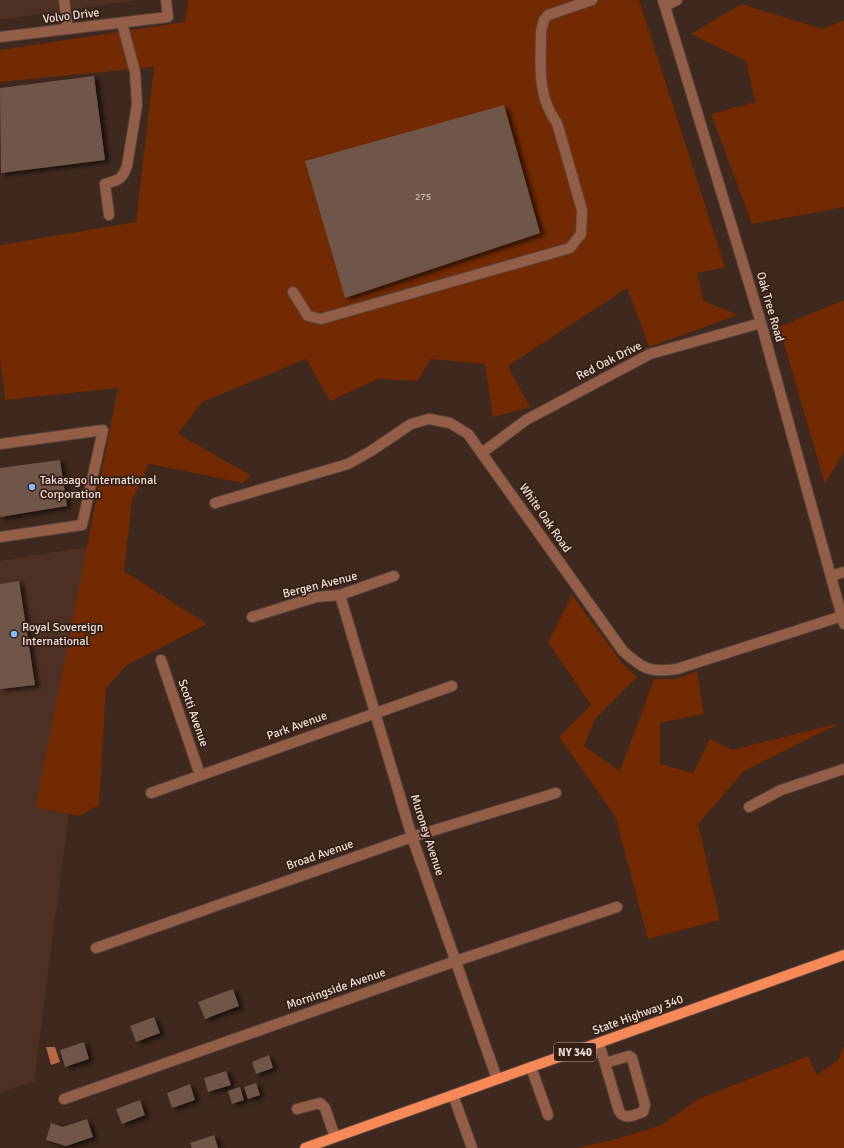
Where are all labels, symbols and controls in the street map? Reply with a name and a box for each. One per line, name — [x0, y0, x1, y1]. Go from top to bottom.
street label: Volvo Drive — [42, 5, 100, 27]
house number: 275 — [415, 191, 431, 203]
street label: Oak Tree Road — [753, 270, 787, 344]
street label: Red Oak Drive — [574, 338, 644, 384]
place label: Takasago International Corporation — [40, 473, 157, 502]
street label: White Oak Road — [516, 481, 574, 555]
marker: Takasago International Corporation — [27, 482, 37, 492]
street label: Bergen Avenue — [281, 568, 359, 602]
place label: Royal Sovereign International — [22, 620, 103, 649]
marker: Royal Sovereign International — [9, 629, 19, 639]
street label: Scotti Avenue — [174, 677, 212, 749]
street label: Park Avenue — [265, 708, 329, 744]
street label: Muroney Avenue — [407, 792, 447, 878]
street label: Broad Avenue — [284, 836, 356, 874]
street label: Morningside Avenue — [284, 965, 388, 1013]
street label: State Highway 340 — [590, 992, 686, 1038]
road number: NY 340 — [554, 1043, 596, 1061]

